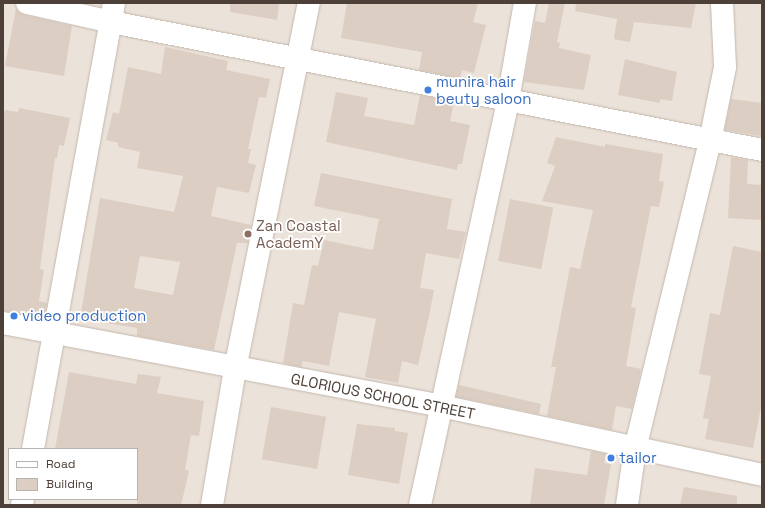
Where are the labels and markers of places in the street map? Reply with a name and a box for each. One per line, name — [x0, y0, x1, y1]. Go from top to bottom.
place label: munira hair beuty saloon — [436, 72, 532, 107]
marker: munira hair beuty saloon — [423, 85, 433, 95]
place label: Zan Coastal AcademY — [256, 216, 341, 251]
marker: Zan Coastal AcademY — [243, 229, 253, 239]
place label: video production — [22, 307, 146, 325]
marker: video production — [9, 311, 19, 321]
place label: tailor — [619, 449, 657, 467]
marker: tailor — [606, 453, 616, 463]

